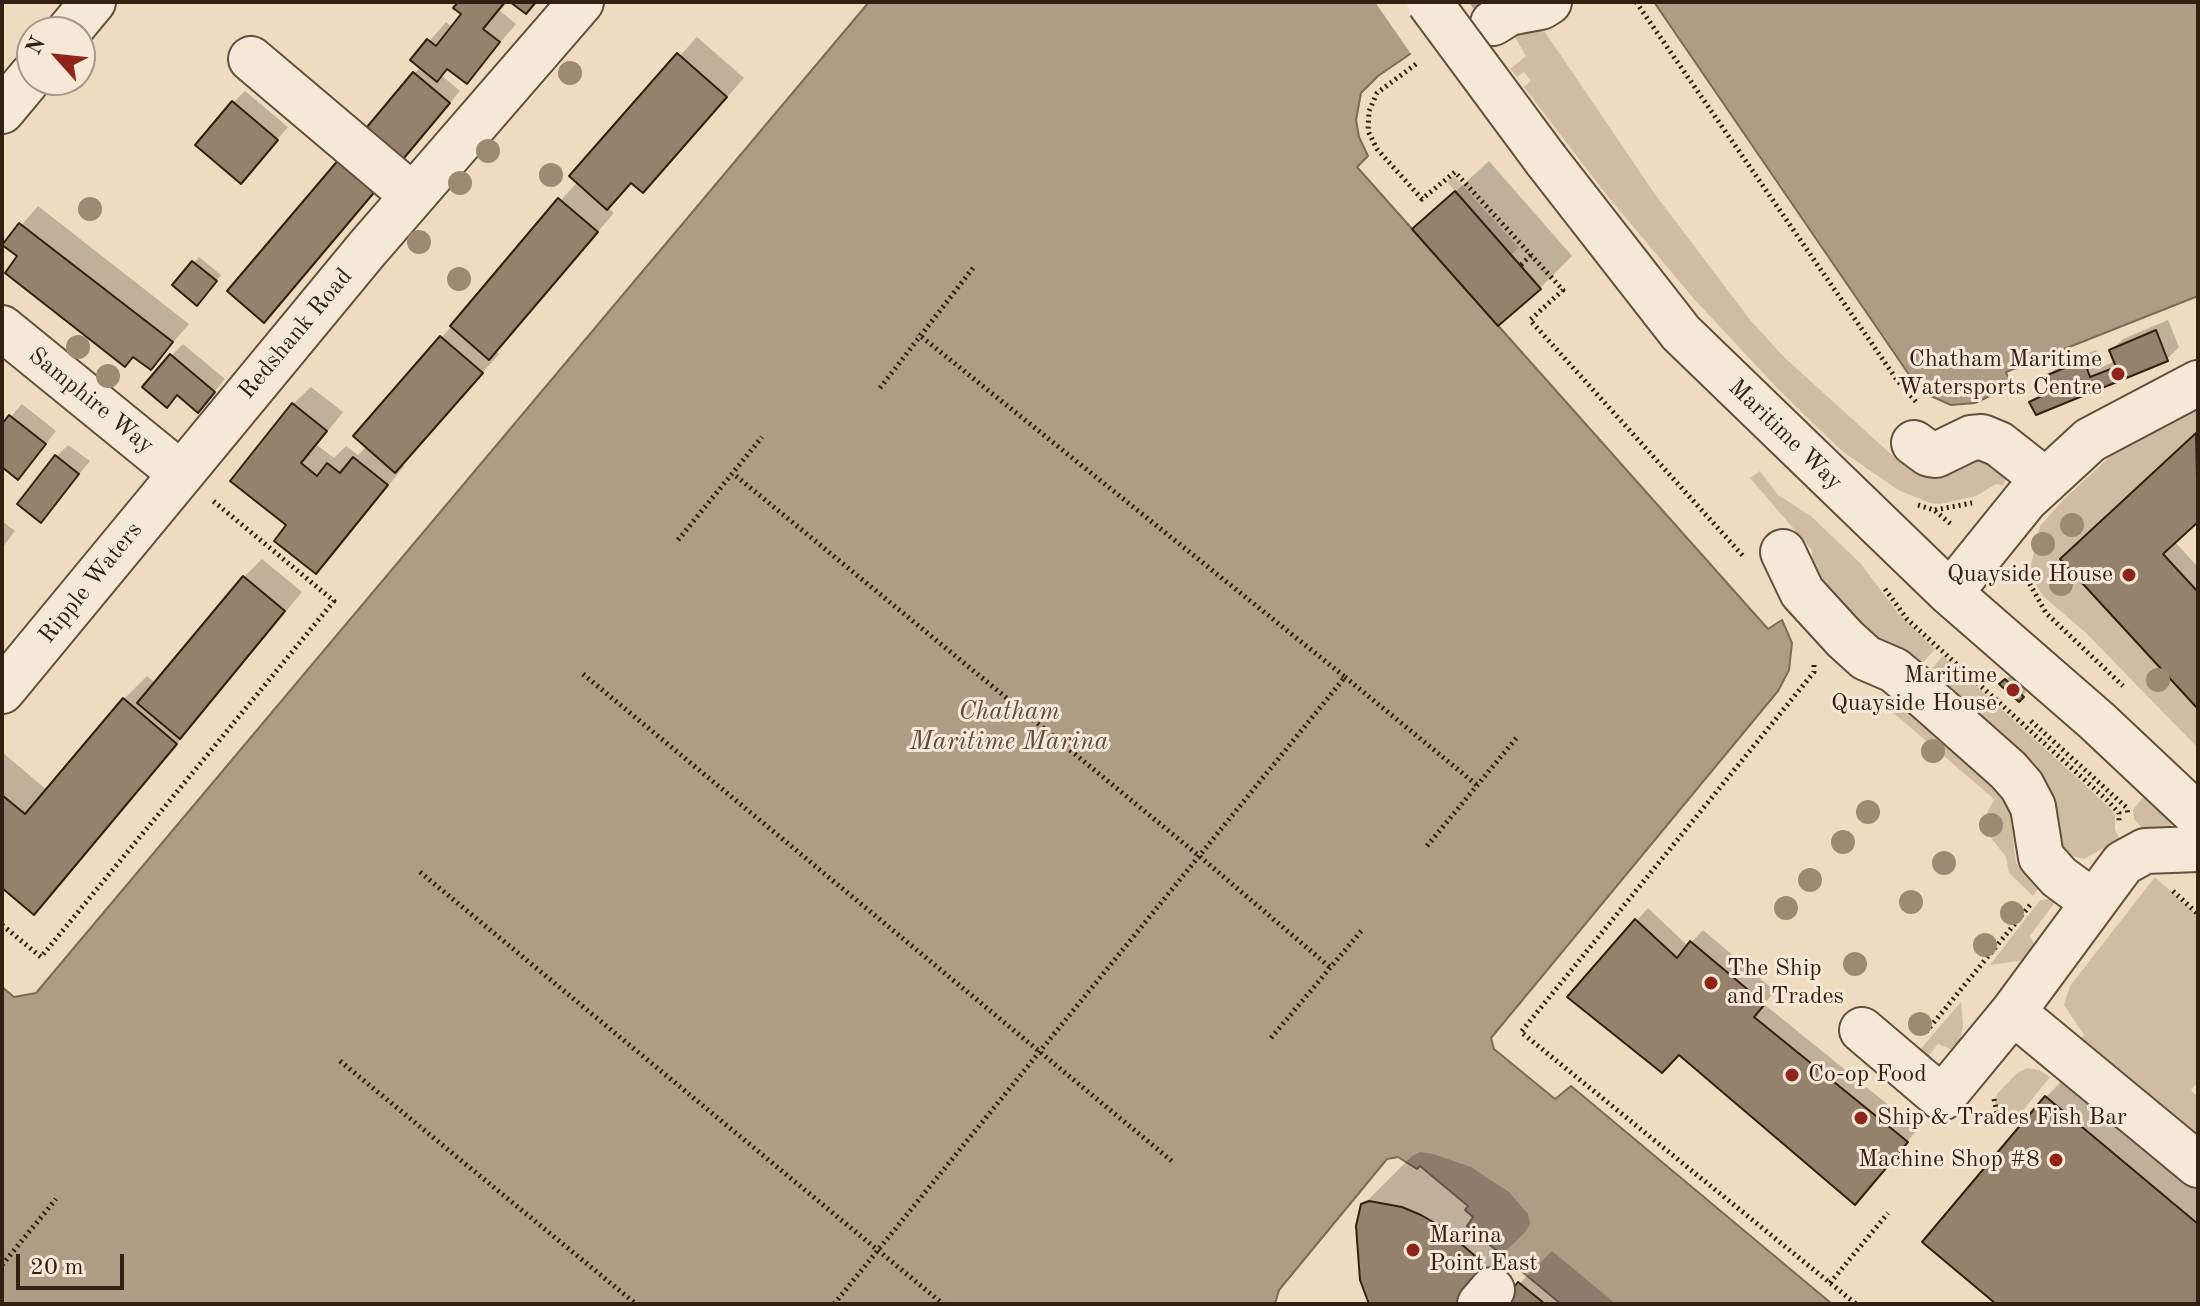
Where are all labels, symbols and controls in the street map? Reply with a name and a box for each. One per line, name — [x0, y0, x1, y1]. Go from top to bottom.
north arrow — [16, 16, 96, 96]
text: N — [23, 34, 50, 58]
street label: Redshank Road — [233, 263, 359, 405]
street label: Samphire Way — [22, 342, 160, 460]
place label: Chatham Maritime Watersports Centre — [1898, 346, 2102, 402]
marker: Chatham Maritime Watersports Centre — [2109, 365, 2127, 383]
street label: Maritime Way — [1722, 373, 1848, 497]
street label: Ripple Waters — [33, 516, 149, 650]
place label: Quayside House — [1947, 561, 2113, 589]
marker: Quayside House — [2120, 566, 2138, 584]
place label: Maritime Quayside House — [1831, 662, 1997, 718]
marker: Maritime Quayside House — [2004, 681, 2022, 699]
water label: Chatham Maritime Marina — [910, 696, 1108, 758]
place label: The Ship and Trades — [1727, 955, 1844, 1011]
marker: The Ship and Trades — [1702, 974, 1720, 992]
place label: Co-op Food — [1808, 1061, 1927, 1089]
marker: Co-op Food — [1783, 1066, 1801, 1084]
place label: Ship & Trades Fish Bar — [1877, 1104, 2127, 1132]
marker: Ship & Trades Fish Bar — [1852, 1109, 1870, 1127]
place label: Machine Shop #8 — [1858, 1146, 2040, 1174]
marker: Machine Shop #8 — [2047, 1151, 2065, 1169]
place label: Marina Point East — [1429, 1222, 1538, 1278]
scale bar — [20, 1238, 128, 1288]
marker: Marina Point East — [1404, 1241, 1422, 1259]
text: 20 m — [30, 1256, 84, 1280]

